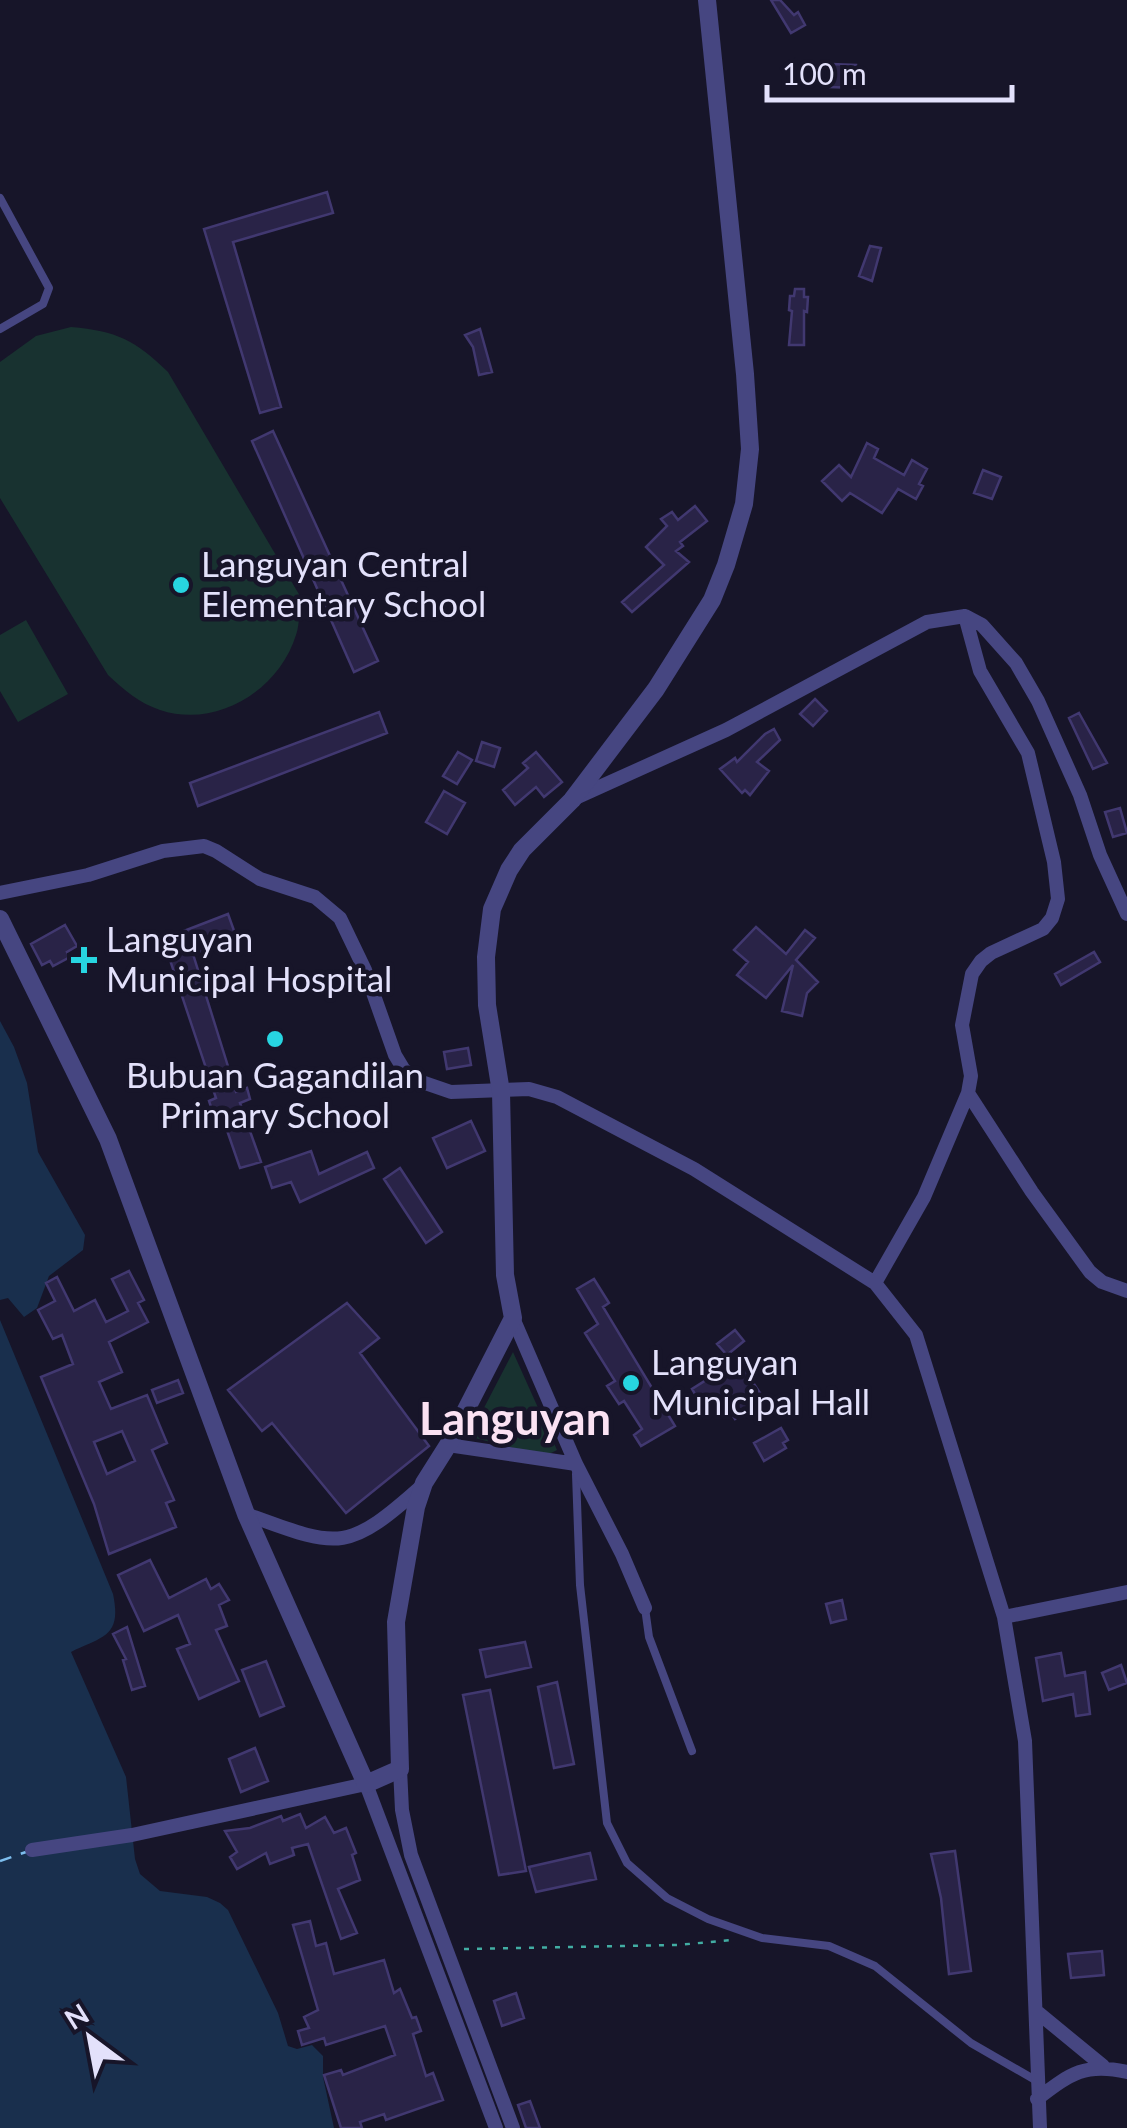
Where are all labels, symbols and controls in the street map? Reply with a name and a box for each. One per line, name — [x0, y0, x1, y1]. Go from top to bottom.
scale bar — [767, 40, 1012, 102]
text: 100 m — [782, 55, 867, 91]
place label: Languyan Central Elementary School — [201, 542, 486, 624]
marker: Languyan Central Elementary School — [170, 574, 192, 596]
place label: Languyan Municipal Hospital — [106, 917, 392, 999]
marker: Languyan Municipal Hospital — [71, 947, 97, 973]
marker: Bubuan Gagandilan Primary School — [264, 1028, 286, 1050]
place label: Bubuan Gagandilan Primary School — [126, 1053, 424, 1135]
place label: Languyan Municipal Hall — [651, 1340, 870, 1422]
marker: Languyan Municipal Hall — [620, 1372, 642, 1394]
district label: Languyan — [419, 1391, 611, 1445]
north arrow — [40, 1988, 140, 2088]
text: N — [58, 1996, 94, 2036]

